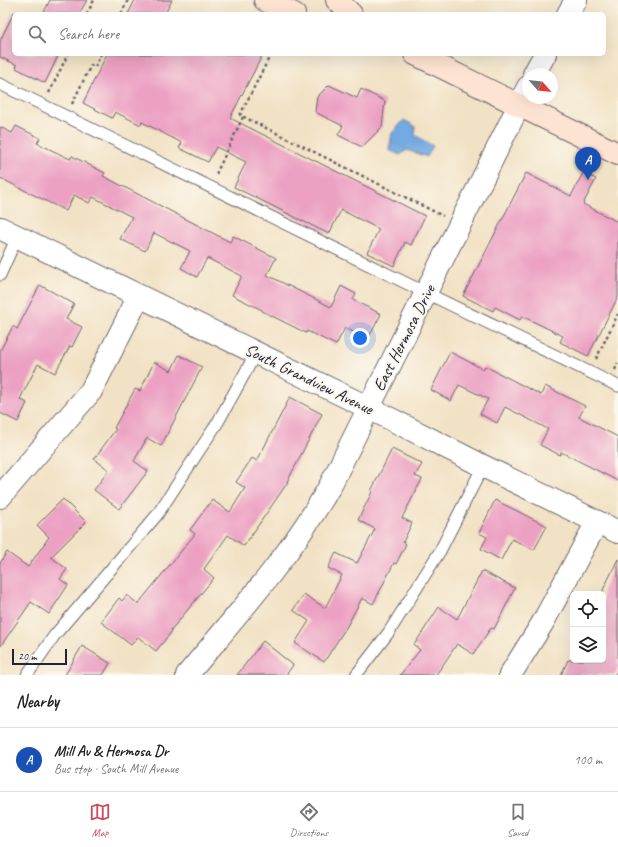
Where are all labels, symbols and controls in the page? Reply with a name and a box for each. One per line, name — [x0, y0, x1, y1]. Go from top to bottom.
search box — [12, 12, 606, 56]
icon: search — [26, 23, 48, 45]
text: Search here — [58, 25, 119, 44]
north arrow — [522, 68, 558, 104]
pin: A — [575, 147, 601, 180]
street label: East Hermosa Drive — [368, 280, 440, 395]
your location — [350, 328, 370, 348]
street label: South Grandview Avenue — [241, 339, 378, 420]
map controls — [570, 591, 606, 663]
button: locate — [570, 591, 606, 627]
button: layers — [570, 627, 606, 663]
scale bar — [12, 647, 67, 666]
text: 20 m — [18, 649, 37, 663]
text: Nearby — [16, 691, 59, 712]
text: Mill Av & Hermosa Dr — [54, 742, 169, 761]
text: A — [26, 752, 32, 768]
text: 100 m — [574, 752, 602, 768]
text: Bus stop · South Mill Avenue — [54, 761, 178, 777]
tab: Map — [89, 801, 111, 839]
tab: Directions — [290, 801, 328, 839]
tab: Saved — [507, 801, 529, 839]

